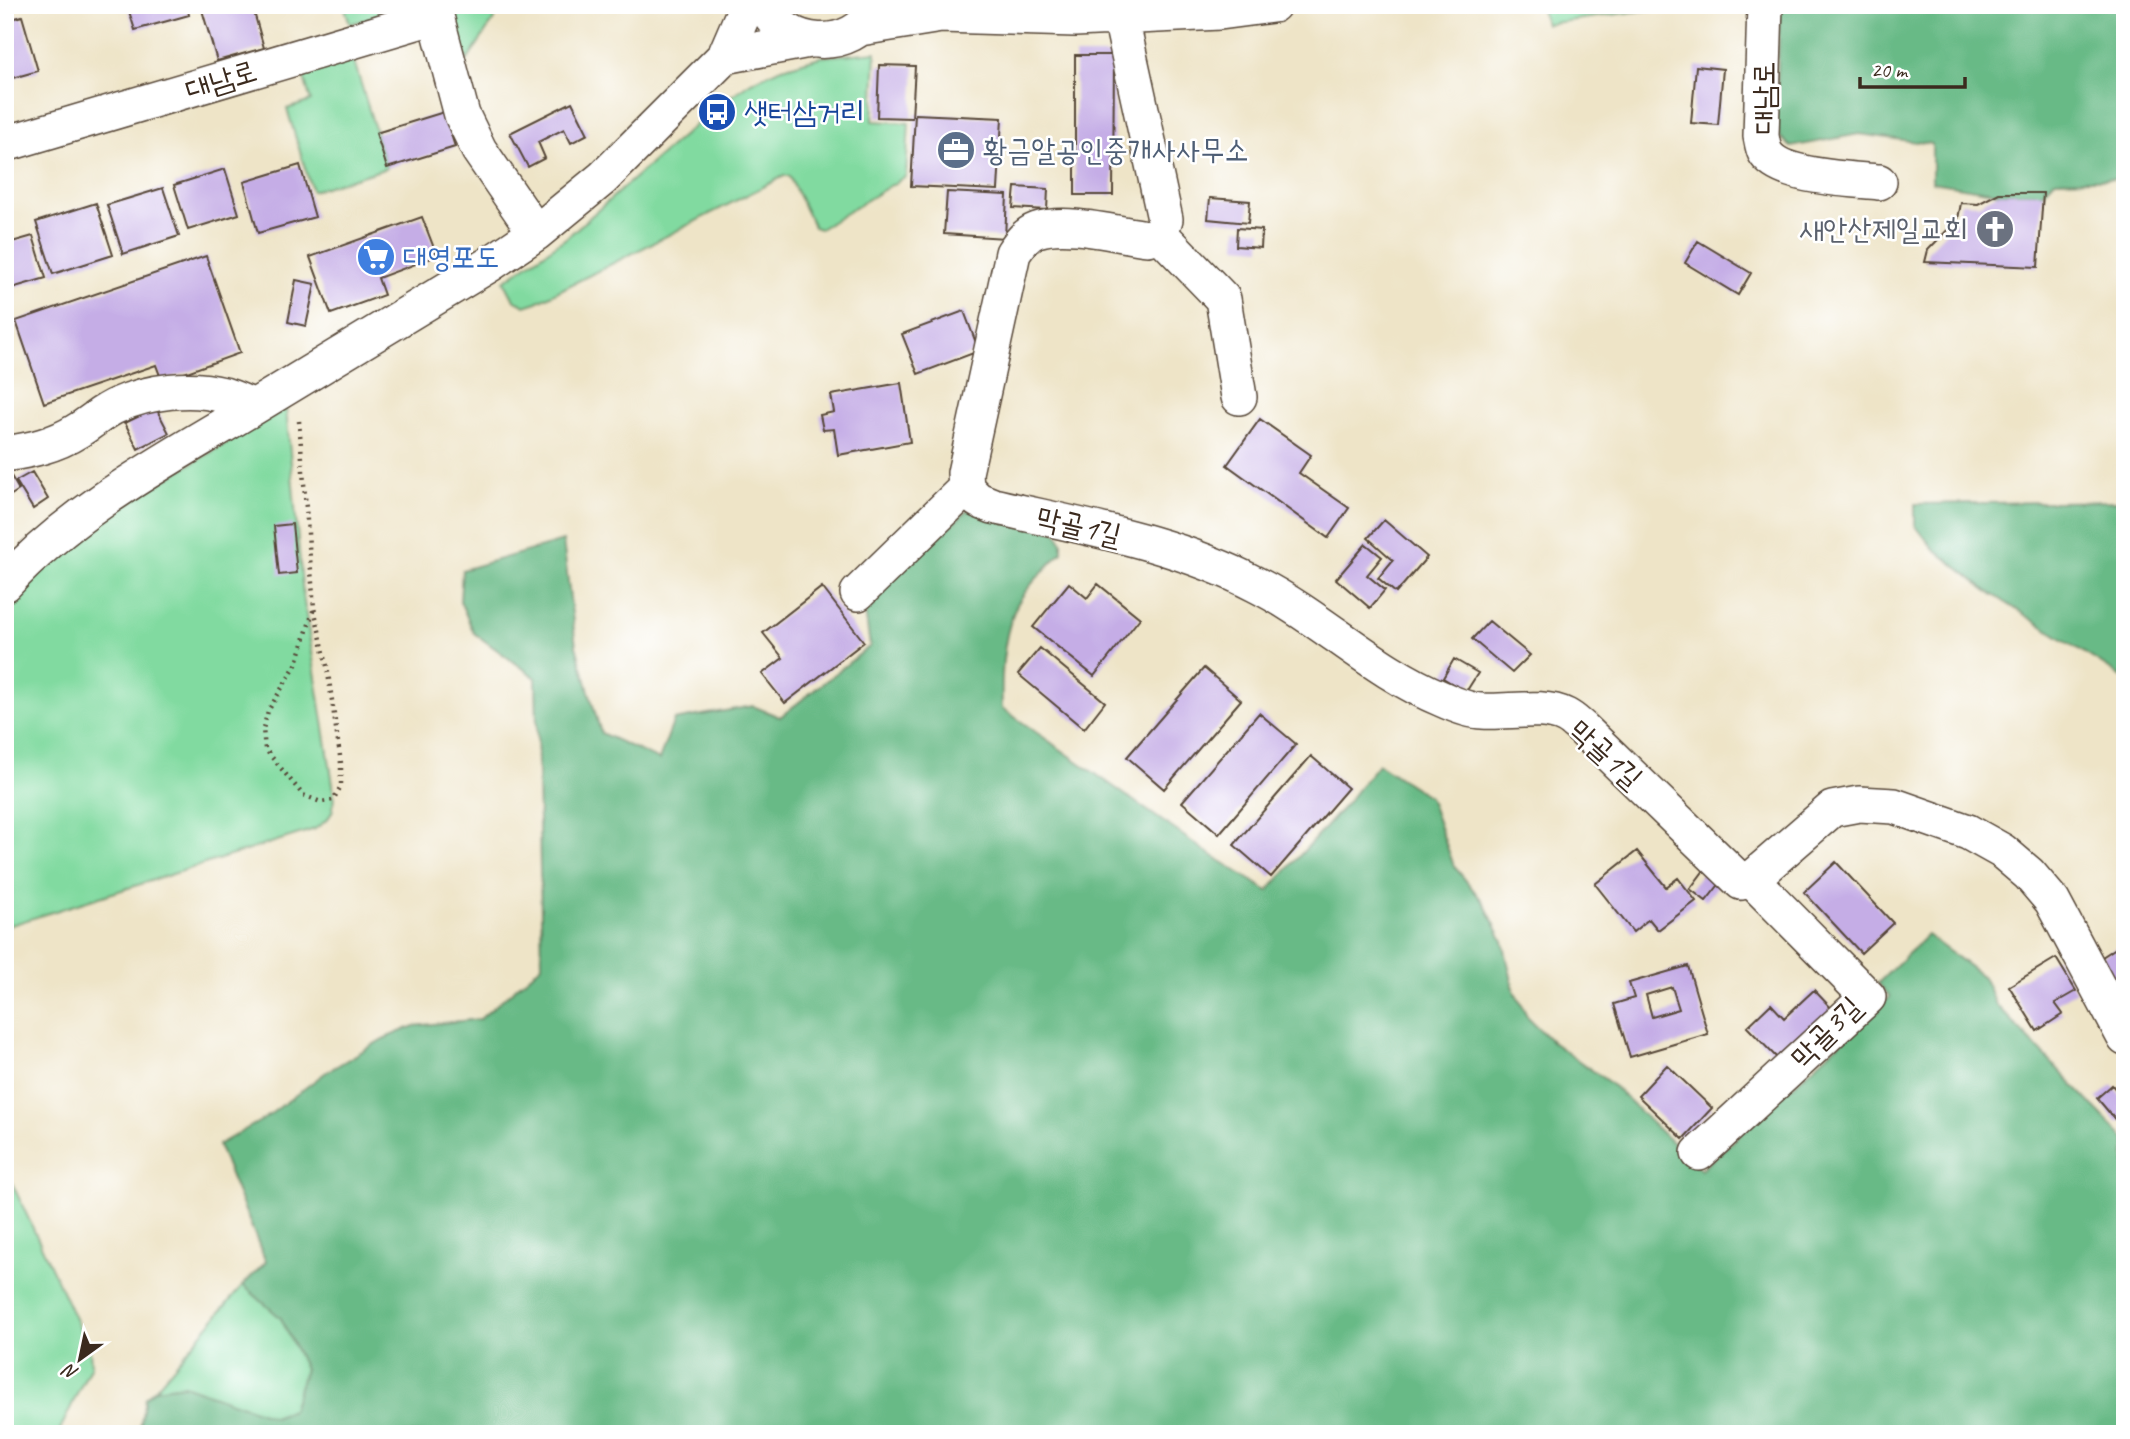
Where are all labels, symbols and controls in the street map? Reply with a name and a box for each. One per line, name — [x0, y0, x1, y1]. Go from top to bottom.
scale bar — [1860, 46, 1966, 90]
street label: 대남로 — [181, 51, 261, 109]
text: 20 m — [1871, 57, 1909, 83]
street label: 대남로 — [1745, 62, 1783, 134]
bus stop icon: 샛터삼거리 — [696, 91, 738, 133]
place label: 샛터삼거리 — [744, 93, 865, 131]
office icon: 황금알공인중개사사무소 — [935, 129, 977, 171]
place label: 황금알공인중개사사무소 — [983, 131, 1249, 169]
church icon: 새안산제일교회 — [1974, 208, 2016, 250]
place label: 새안산제일교회 — [1799, 210, 1968, 248]
supermarket icon: 대영포도 — [355, 236, 397, 278]
place label: 대영포도 — [403, 238, 500, 276]
street label: 막골1길 — [1033, 498, 1125, 554]
street label: 막골1길 — [1561, 711, 1651, 797]
street label: 막골3길 — [1782, 988, 1870, 1076]
north arrow — [46, 1324, 116, 1394]
text: N — [57, 1357, 83, 1386]

